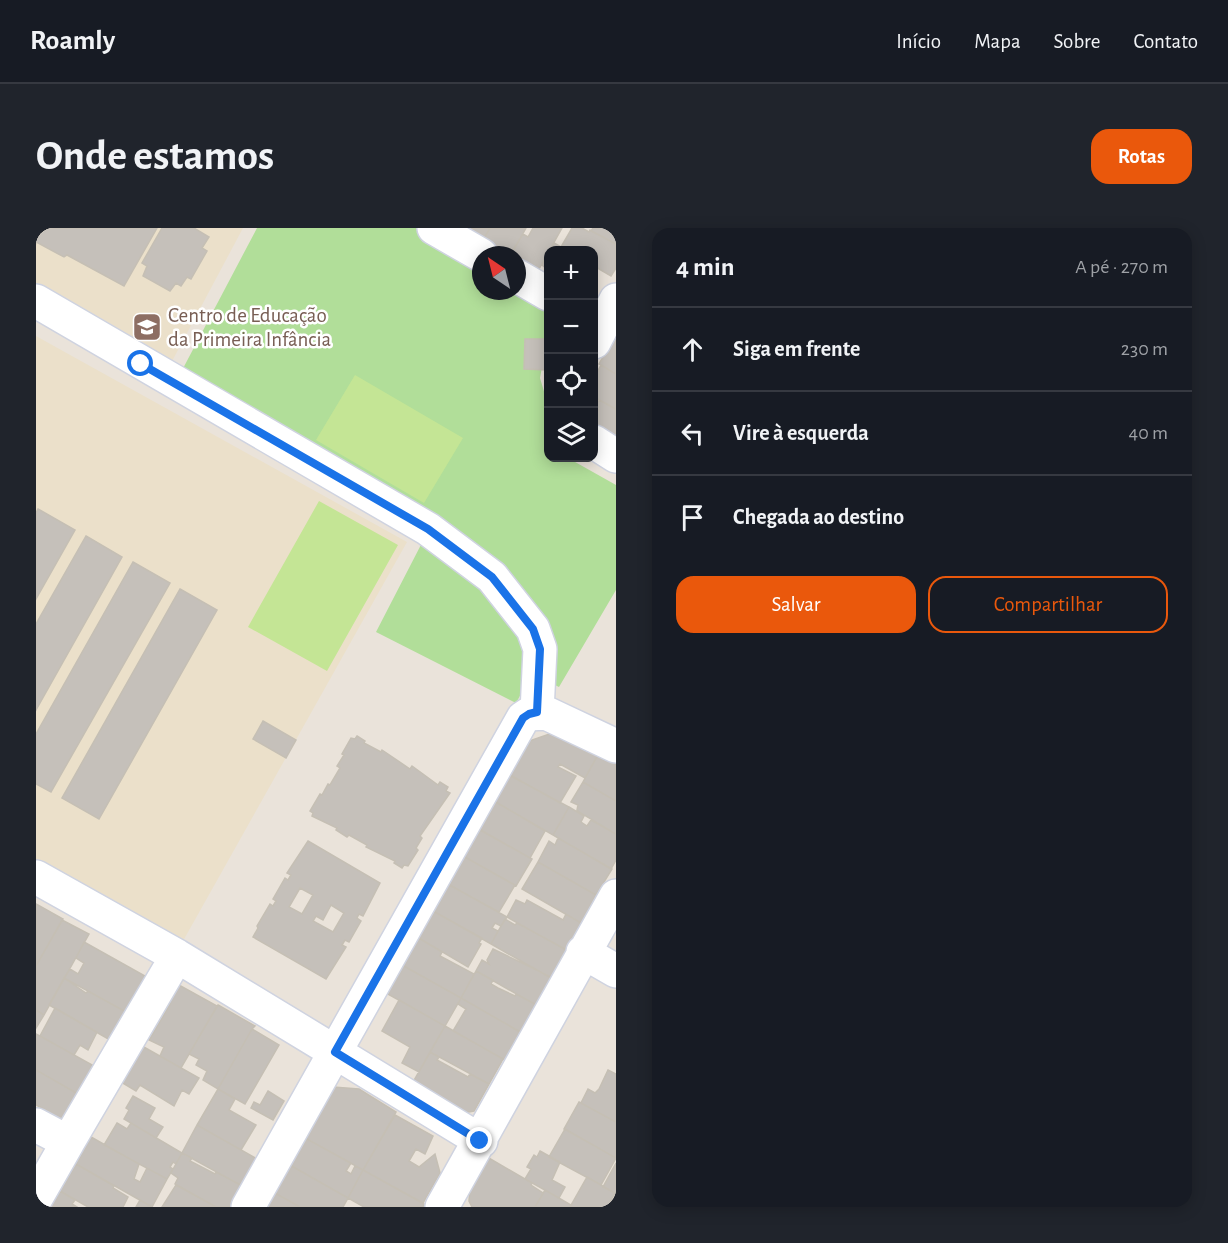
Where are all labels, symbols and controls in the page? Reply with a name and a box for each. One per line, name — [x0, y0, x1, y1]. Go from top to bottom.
text: Roamly — [30, 27, 115, 55]
text: Início — [896, 31, 941, 52]
text: Mapa — [974, 31, 1021, 52]
text: Sobre — [1054, 31, 1100, 52]
text: Contato — [1133, 31, 1198, 52]
button: Rotas — [1091, 129, 1192, 184]
text: Onde estamos — [36, 135, 274, 177]
north arrow — [472, 246, 526, 300]
map controls — [544, 246, 598, 462]
button: + — [544, 246, 598, 300]
text: 4 min — [676, 254, 735, 280]
text: A pé · 270 m — [1075, 257, 1168, 277]
button: − — [544, 300, 598, 354]
place label: Centro de Educação da Primeira Infância — [168, 305, 332, 350]
school or university icon: Centro de Educação da Primeira Infância — [131, 311, 163, 343]
icon: ahead — [676, 333, 709, 366]
text: Siga em frente — [733, 338, 860, 360]
text: 230 m — [1121, 339, 1168, 359]
route start — [127, 350, 153, 376]
button: locate — [544, 354, 598, 408]
button: layers — [544, 408, 598, 462]
icon: left — [676, 417, 709, 450]
text: Vire à esquerda — [733, 422, 869, 444]
text: 40 m — [1129, 423, 1168, 443]
icon: arrive — [676, 501, 709, 534]
text: Chegada ao destino — [733, 506, 904, 528]
button: Salvar — [676, 576, 916, 633]
button: Compartilhar — [928, 576, 1168, 633]
route end — [466, 1127, 492, 1153]

